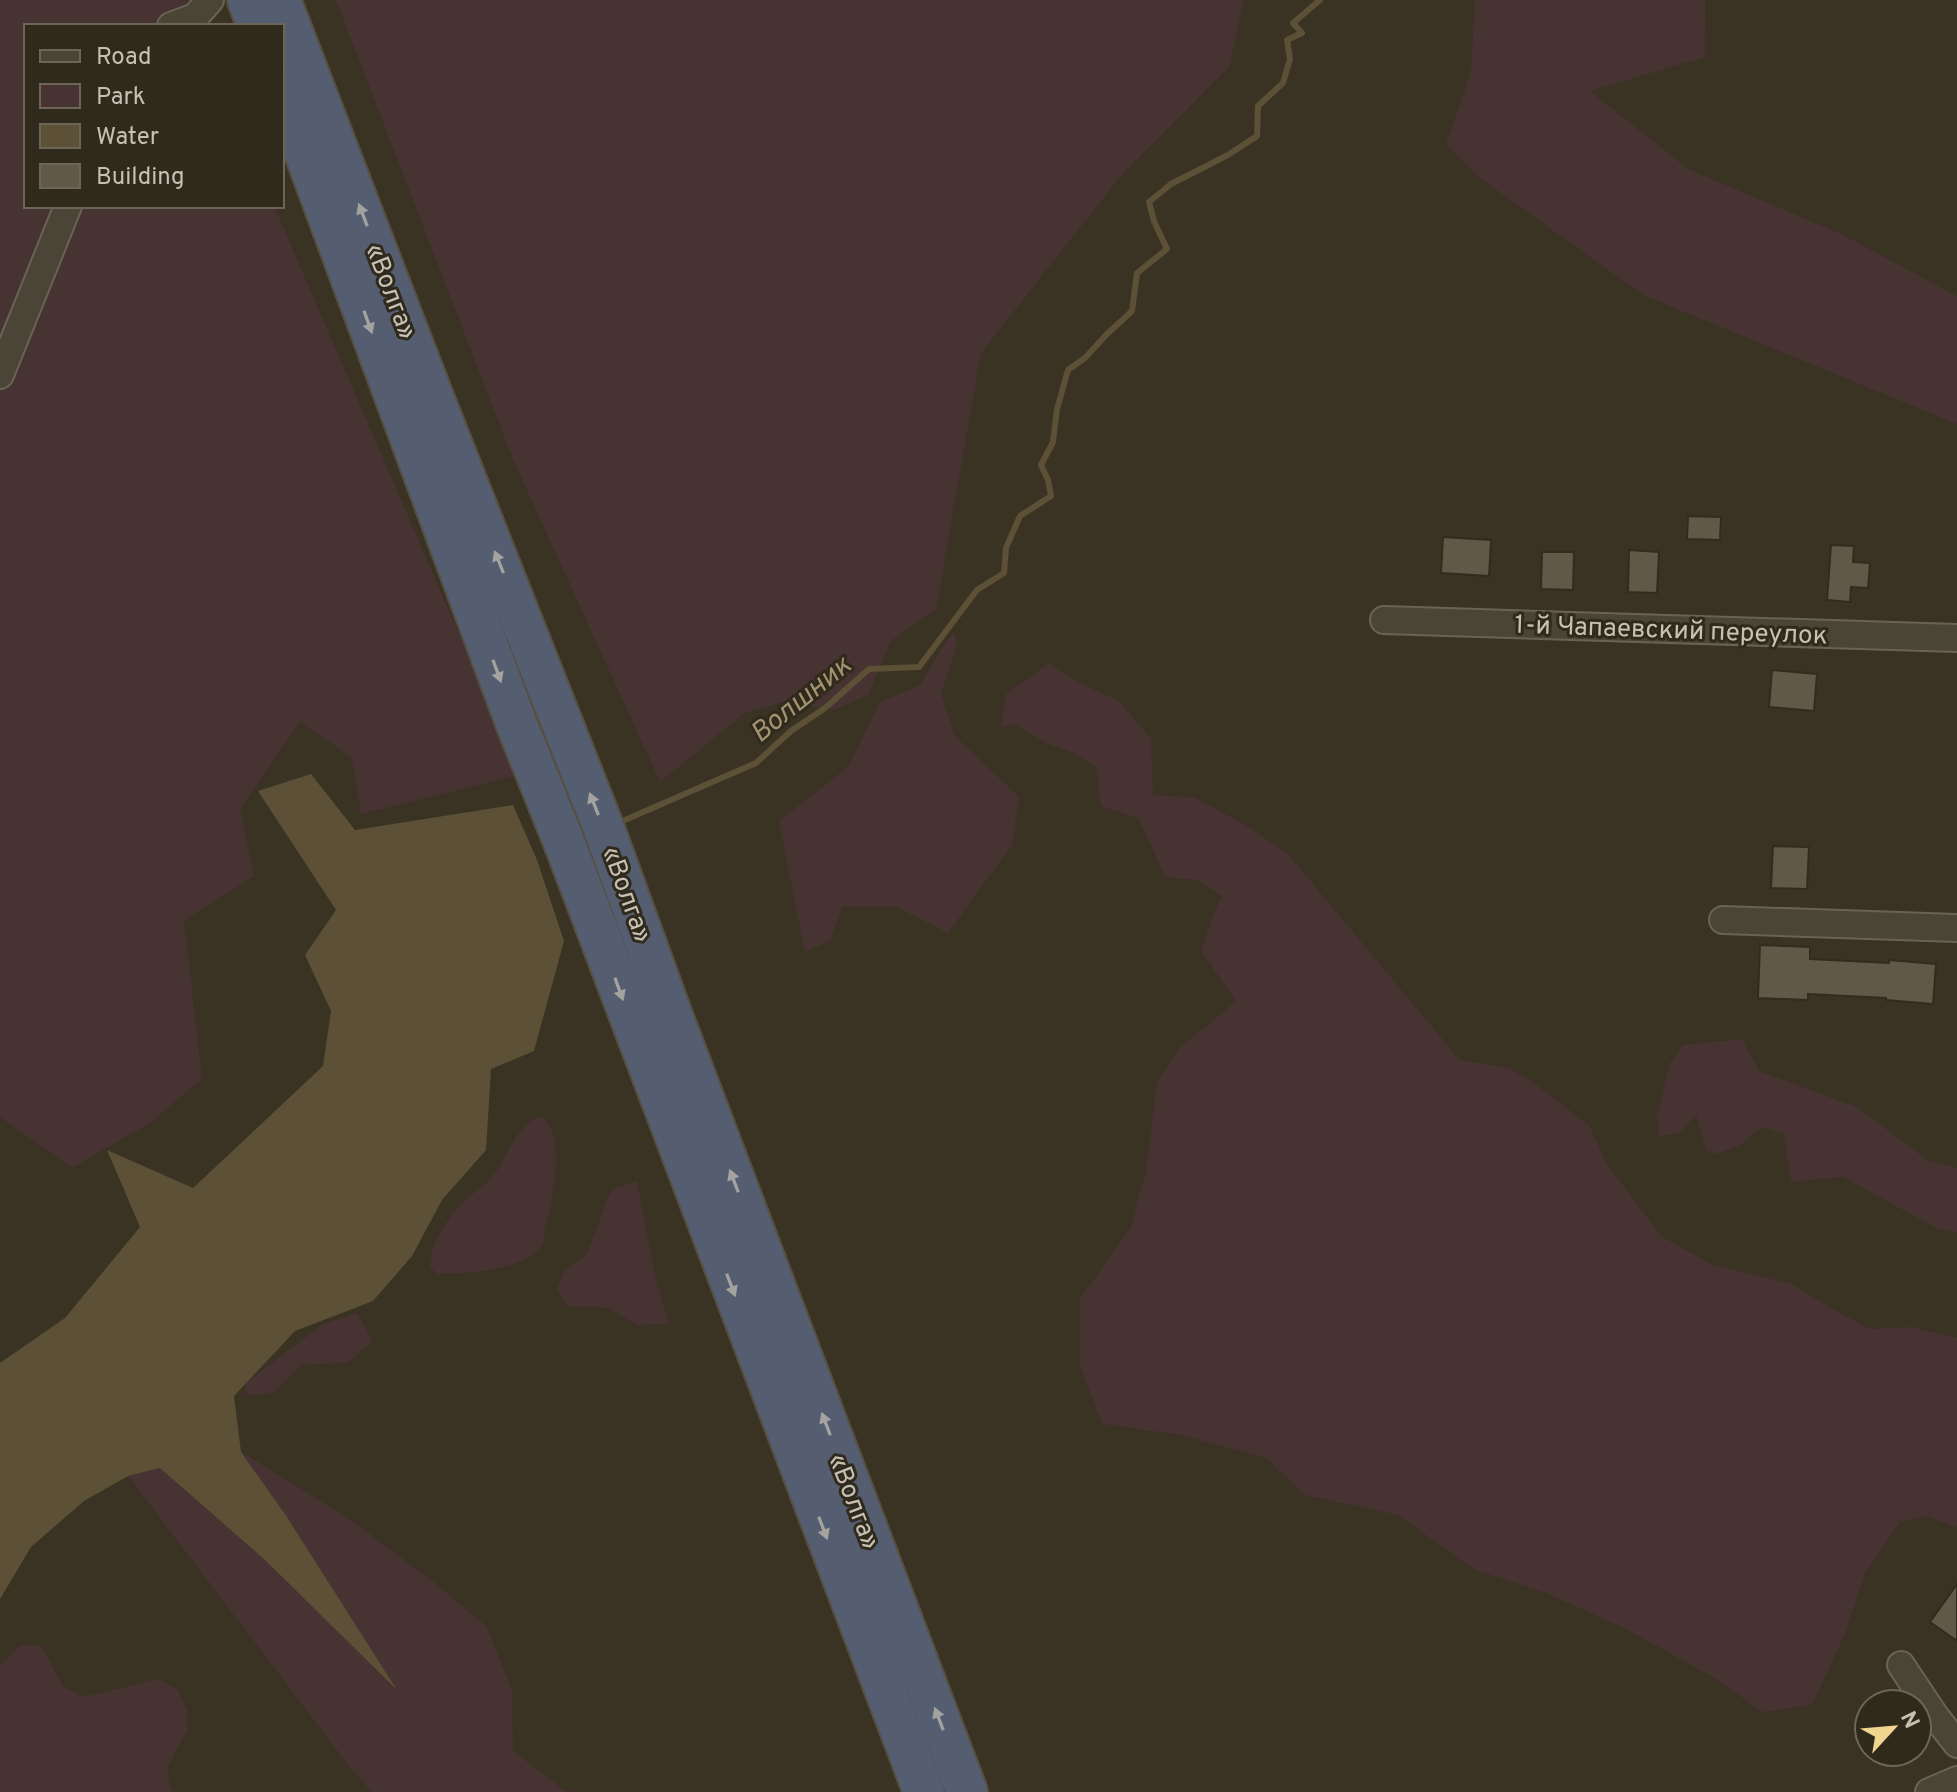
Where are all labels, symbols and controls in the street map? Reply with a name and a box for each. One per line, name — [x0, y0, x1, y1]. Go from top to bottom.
legend — [24, 24, 284, 208]
text: Road — [96, 43, 152, 73]
text: Park — [96, 83, 146, 113]
text: Water — [96, 123, 159, 153]
text: Building — [96, 163, 185, 193]
one-way arrow — [356, 203, 369, 227]
street label: «Волга» — [356, 239, 423, 344]
one-way arrow — [362, 310, 375, 334]
one-way arrow — [492, 550, 505, 574]
street label: 1-й Чапаевский переулок — [1514, 610, 1828, 653]
water label: Волшник — [744, 648, 861, 752]
one-way arrow — [491, 659, 504, 683]
one-way arrow — [587, 792, 600, 816]
street label: «Волга» — [593, 842, 658, 947]
one-way arrow — [613, 977, 626, 1001]
one-way arrow — [728, 1169, 740, 1193]
one-way arrow — [725, 1273, 738, 1297]
one-way arrow — [819, 1412, 832, 1436]
street label: «Волга» — [819, 1449, 886, 1554]
one-way arrow — [817, 1516, 830, 1540]
north arrow — [1853, 1688, 1933, 1768]
one-way arrow — [932, 1707, 945, 1731]
text: N — [1893, 1707, 1924, 1733]

